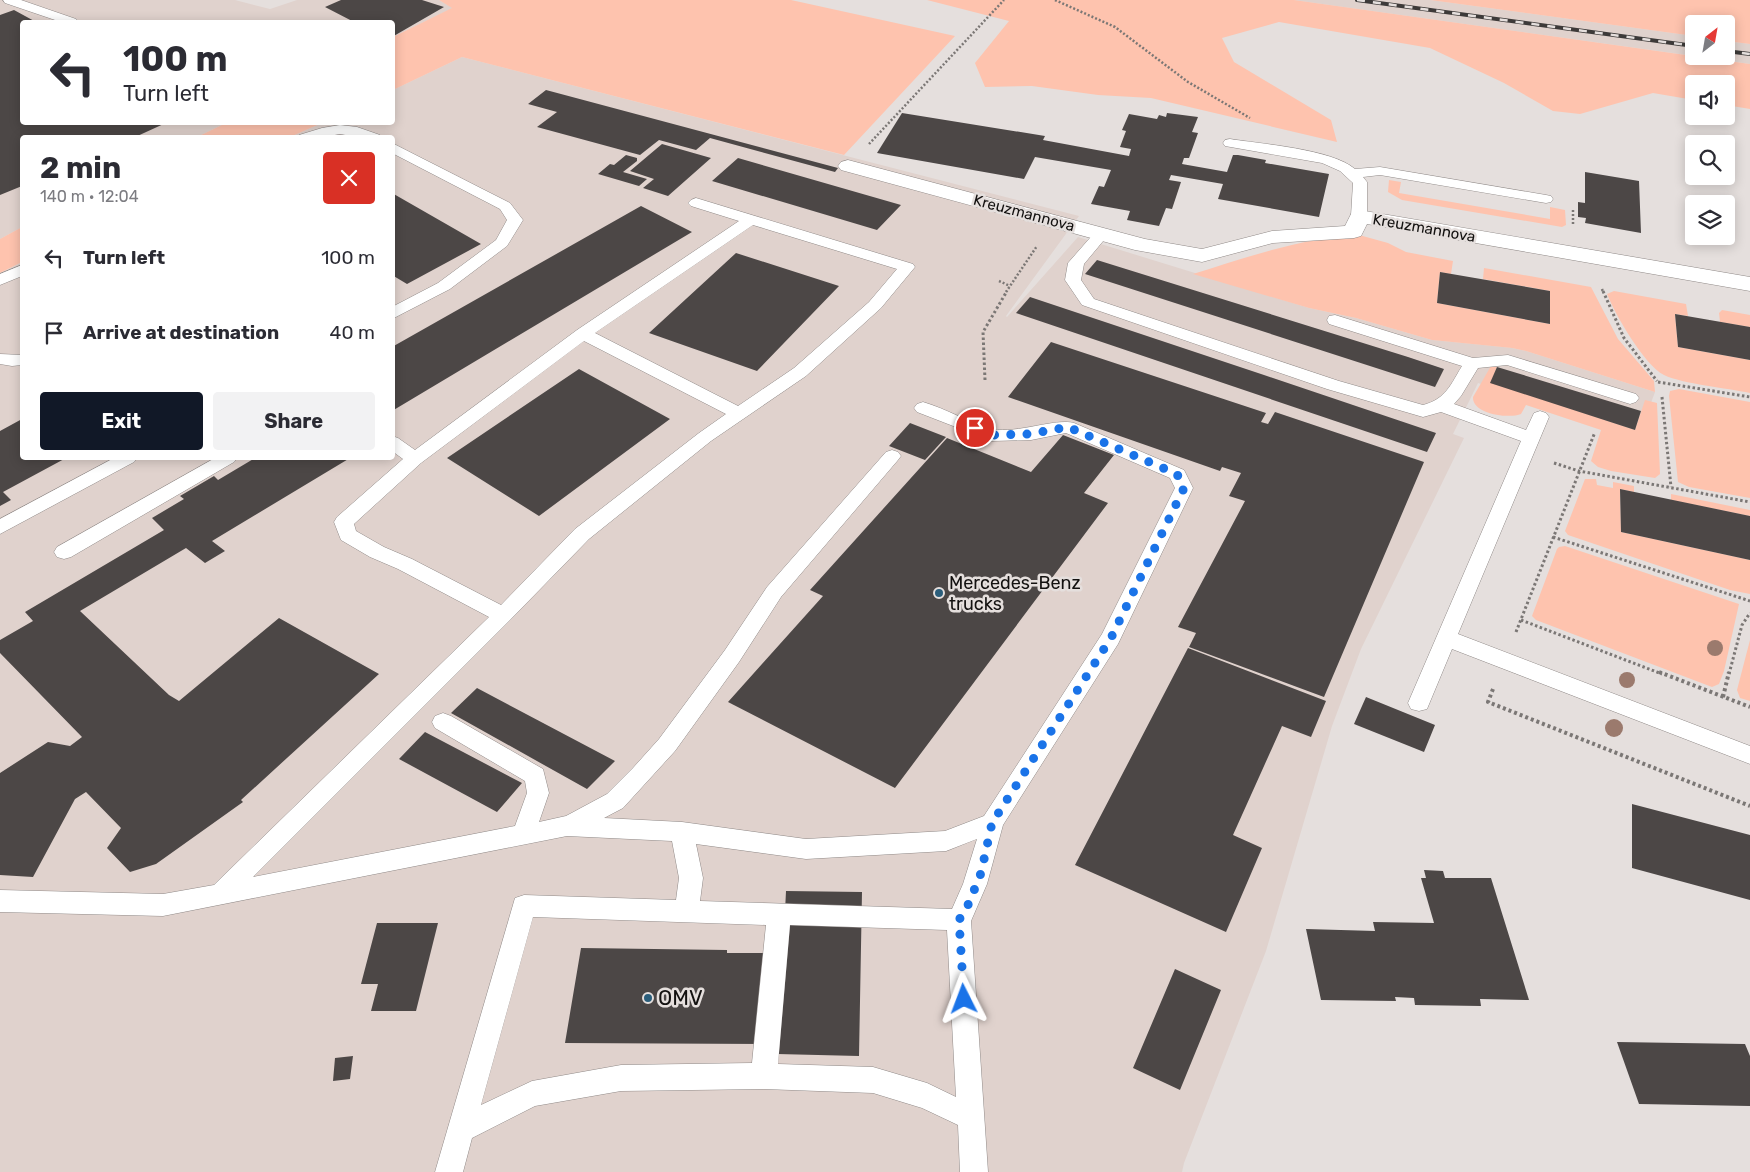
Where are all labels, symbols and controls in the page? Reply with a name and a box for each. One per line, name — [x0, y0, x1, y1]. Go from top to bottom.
north arrow — [1685, 15, 1735, 65]
map controls — [1685, 15, 1735, 245]
text: 100 m — [123, 38, 228, 80]
icon: left — [40, 40, 105, 105]
button: sound — [1685, 75, 1735, 125]
text: Turn left — [123, 80, 209, 107]
button: search — [1685, 135, 1735, 185]
text: 2 min — [40, 150, 121, 186]
button: close — [323, 152, 375, 204]
text: 140 m · 12:04 — [40, 187, 139, 206]
street label: Kreuzmannova — [971, 191, 1077, 235]
button: layers — [1685, 195, 1735, 245]
street label: Kreuzmannova — [1371, 210, 1477, 246]
icon: left — [40, 244, 68, 272]
text: Turn left — [83, 246, 165, 269]
text: 100 m — [321, 246, 375, 269]
icon: arrive — [40, 319, 68, 347]
text: Arrive at destination — [83, 321, 279, 344]
text: 40 m — [330, 321, 375, 344]
button: Exit — [40, 392, 203, 450]
button: Share — [213, 392, 375, 450]
pin — [954, 407, 996, 449]
icon: arrive — [961, 414, 989, 442]
place label: Mercedes-Benz trucks — [949, 572, 1081, 615]
marker: Mercedes-Benz trucks — [933, 587, 945, 599]
position arrow — [937, 972, 989, 1024]
place label: OMV — [658, 985, 703, 1010]
marker: OMV — [642, 992, 654, 1004]

